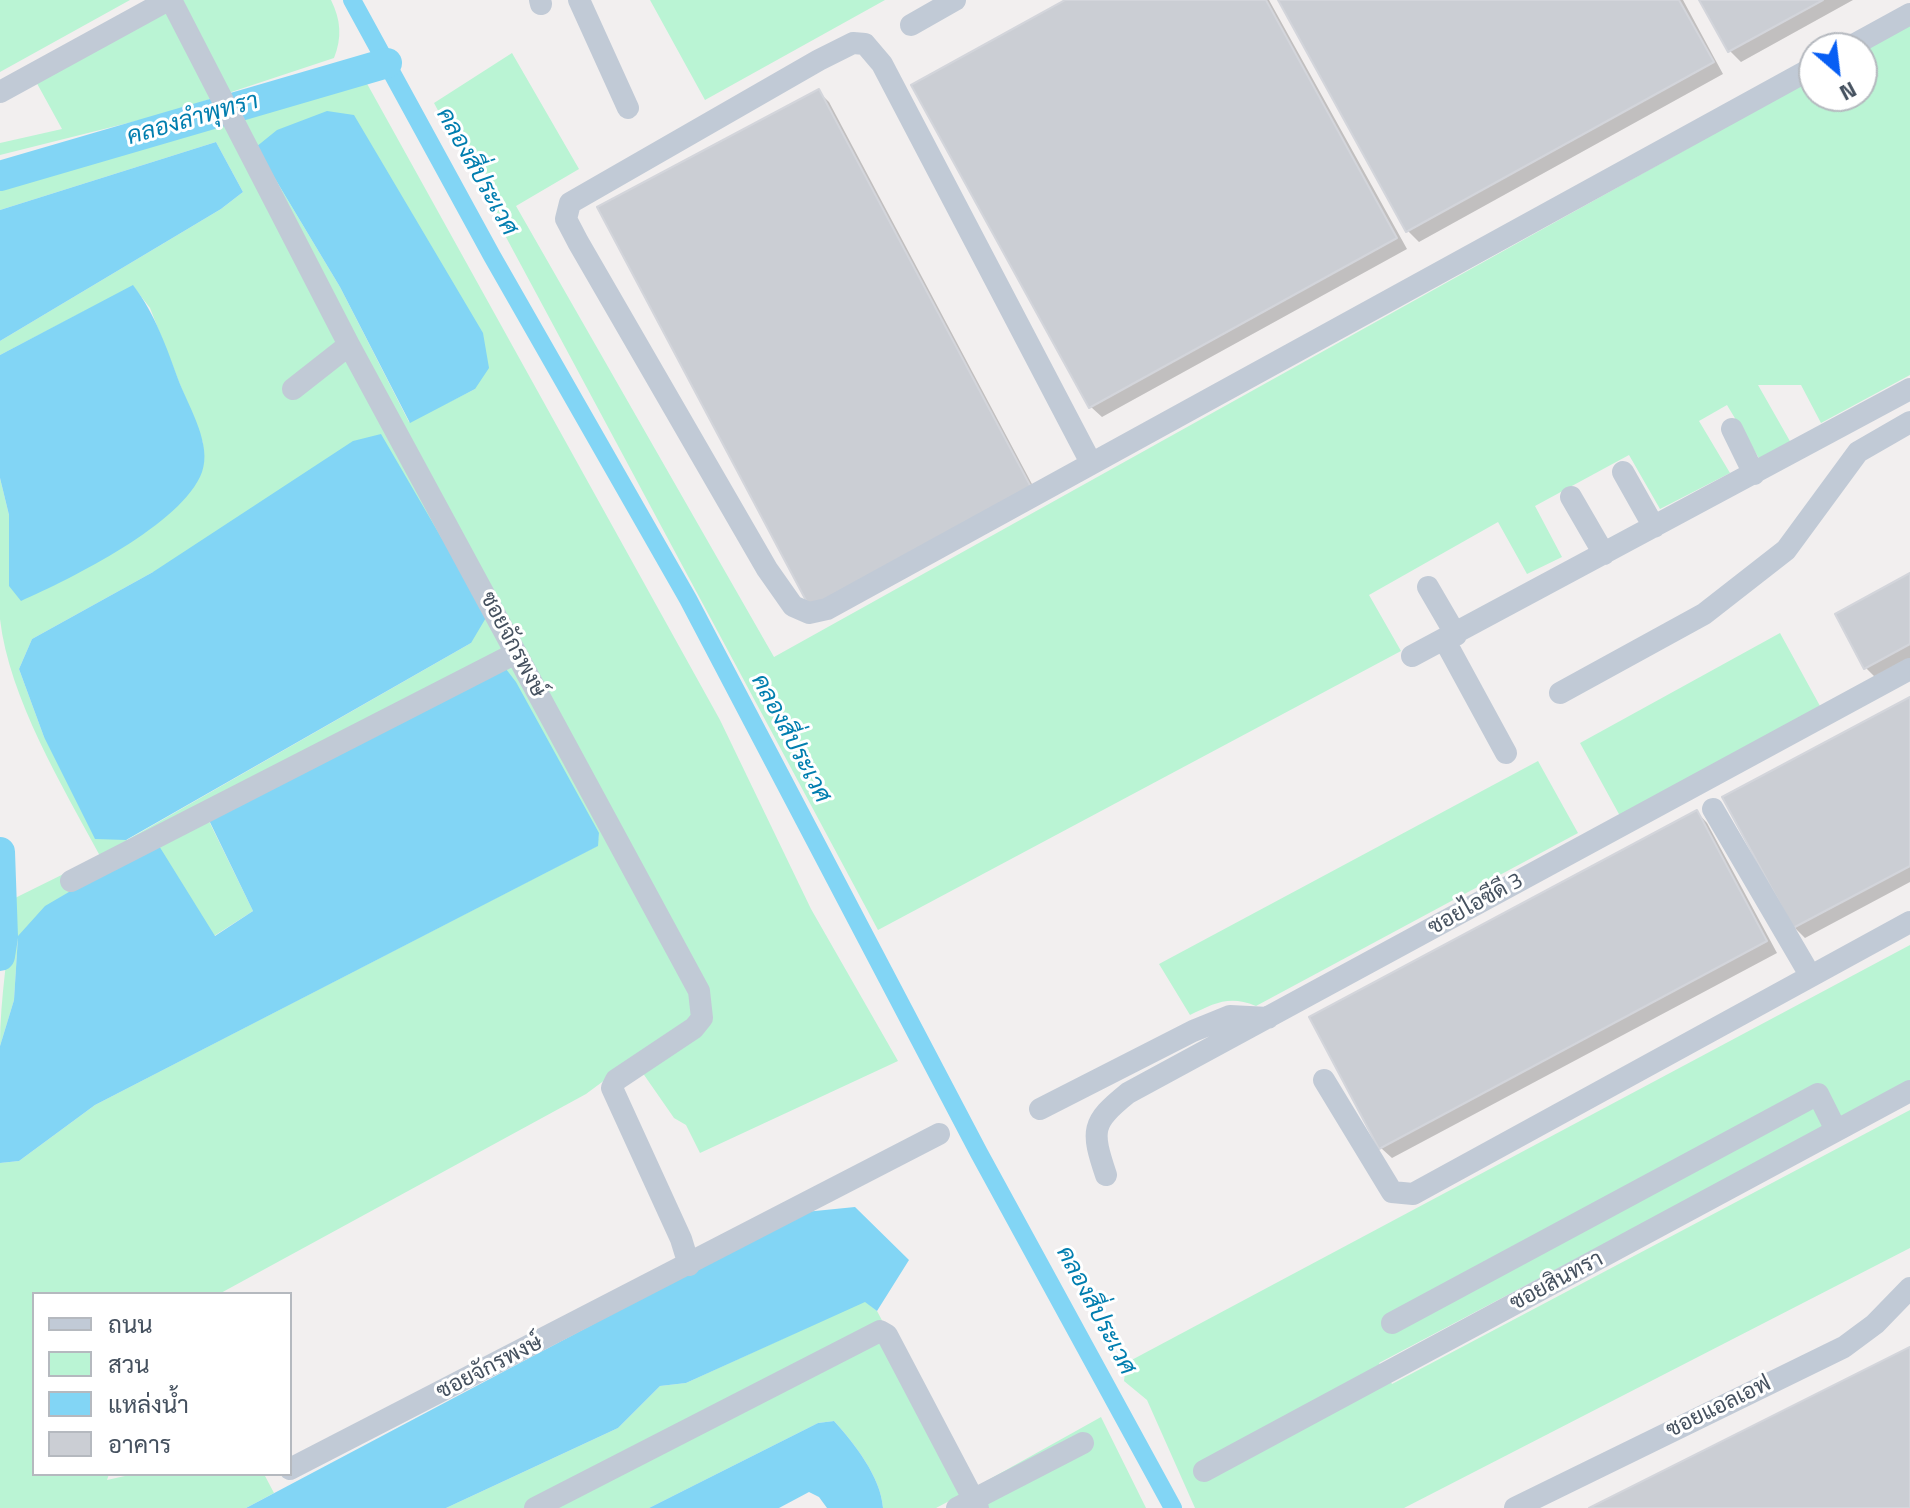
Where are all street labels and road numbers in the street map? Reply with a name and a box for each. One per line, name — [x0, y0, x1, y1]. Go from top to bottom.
street label: ซอยจักรพงษ์ — [473, 588, 551, 702]
street label: ซอยไอซีดี 3 — [1424, 868, 1528, 942]
street label: ซอยสินทรา — [1506, 1246, 1608, 1318]
street label: ซอยจักรพงษ์ — [433, 1330, 547, 1406]
street label: ซอยแอลเอฟ — [1662, 1371, 1776, 1445]

